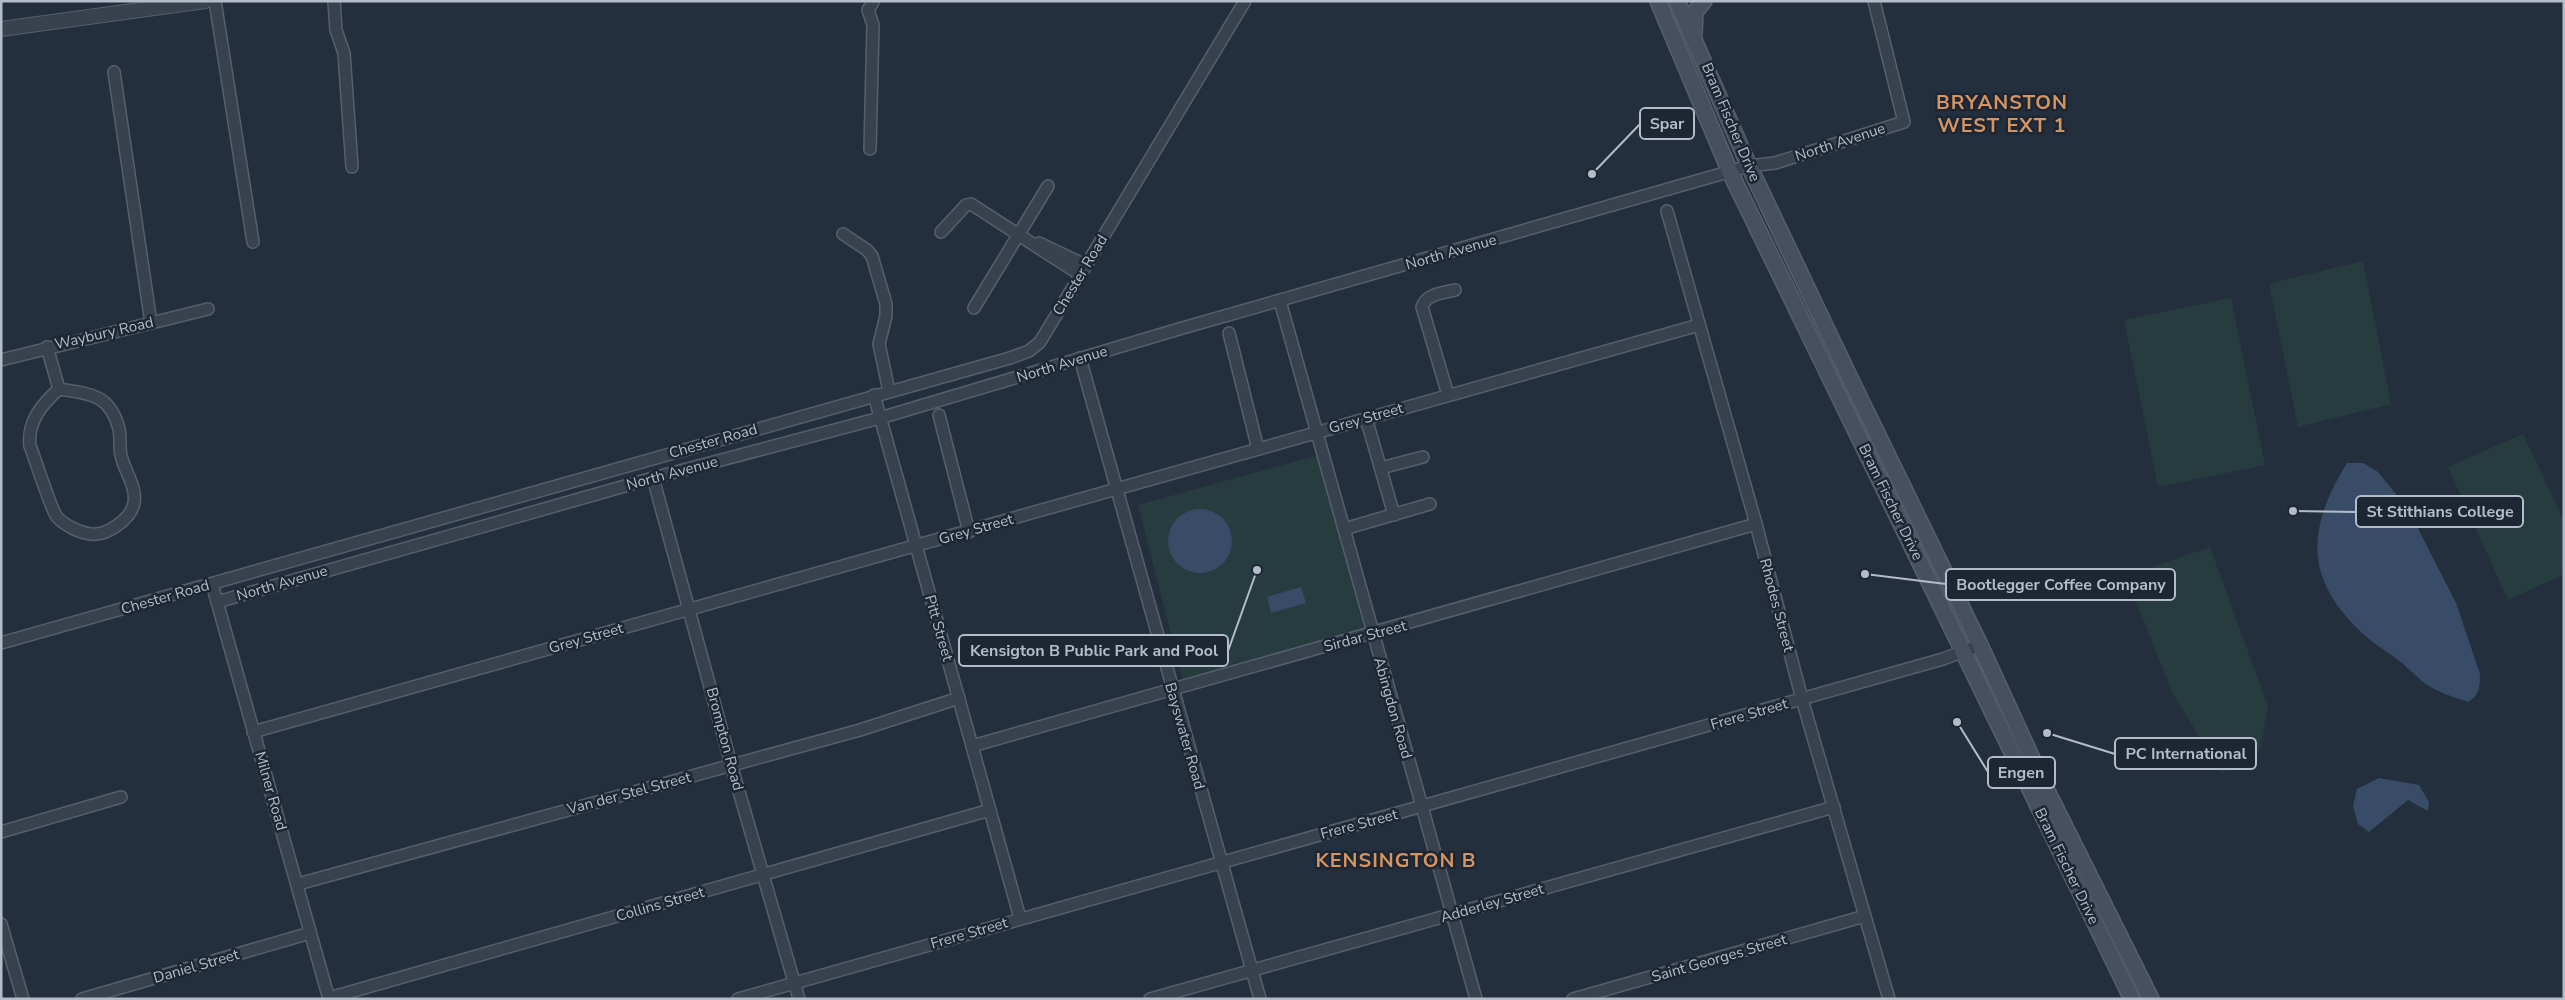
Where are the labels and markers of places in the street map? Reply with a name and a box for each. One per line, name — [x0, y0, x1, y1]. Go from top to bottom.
callout: Spar — [1640, 108, 1694, 139]
callout: St Stithians College — [2356, 496, 2523, 527]
callout: Bootlegger Coffee Company — [1946, 569, 2175, 600]
callout: Kensigton B Public Park and Pool — [959, 635, 1228, 666]
callout: PC International — [2115, 738, 2256, 769]
callout: Engen — [1988, 757, 2055, 788]

